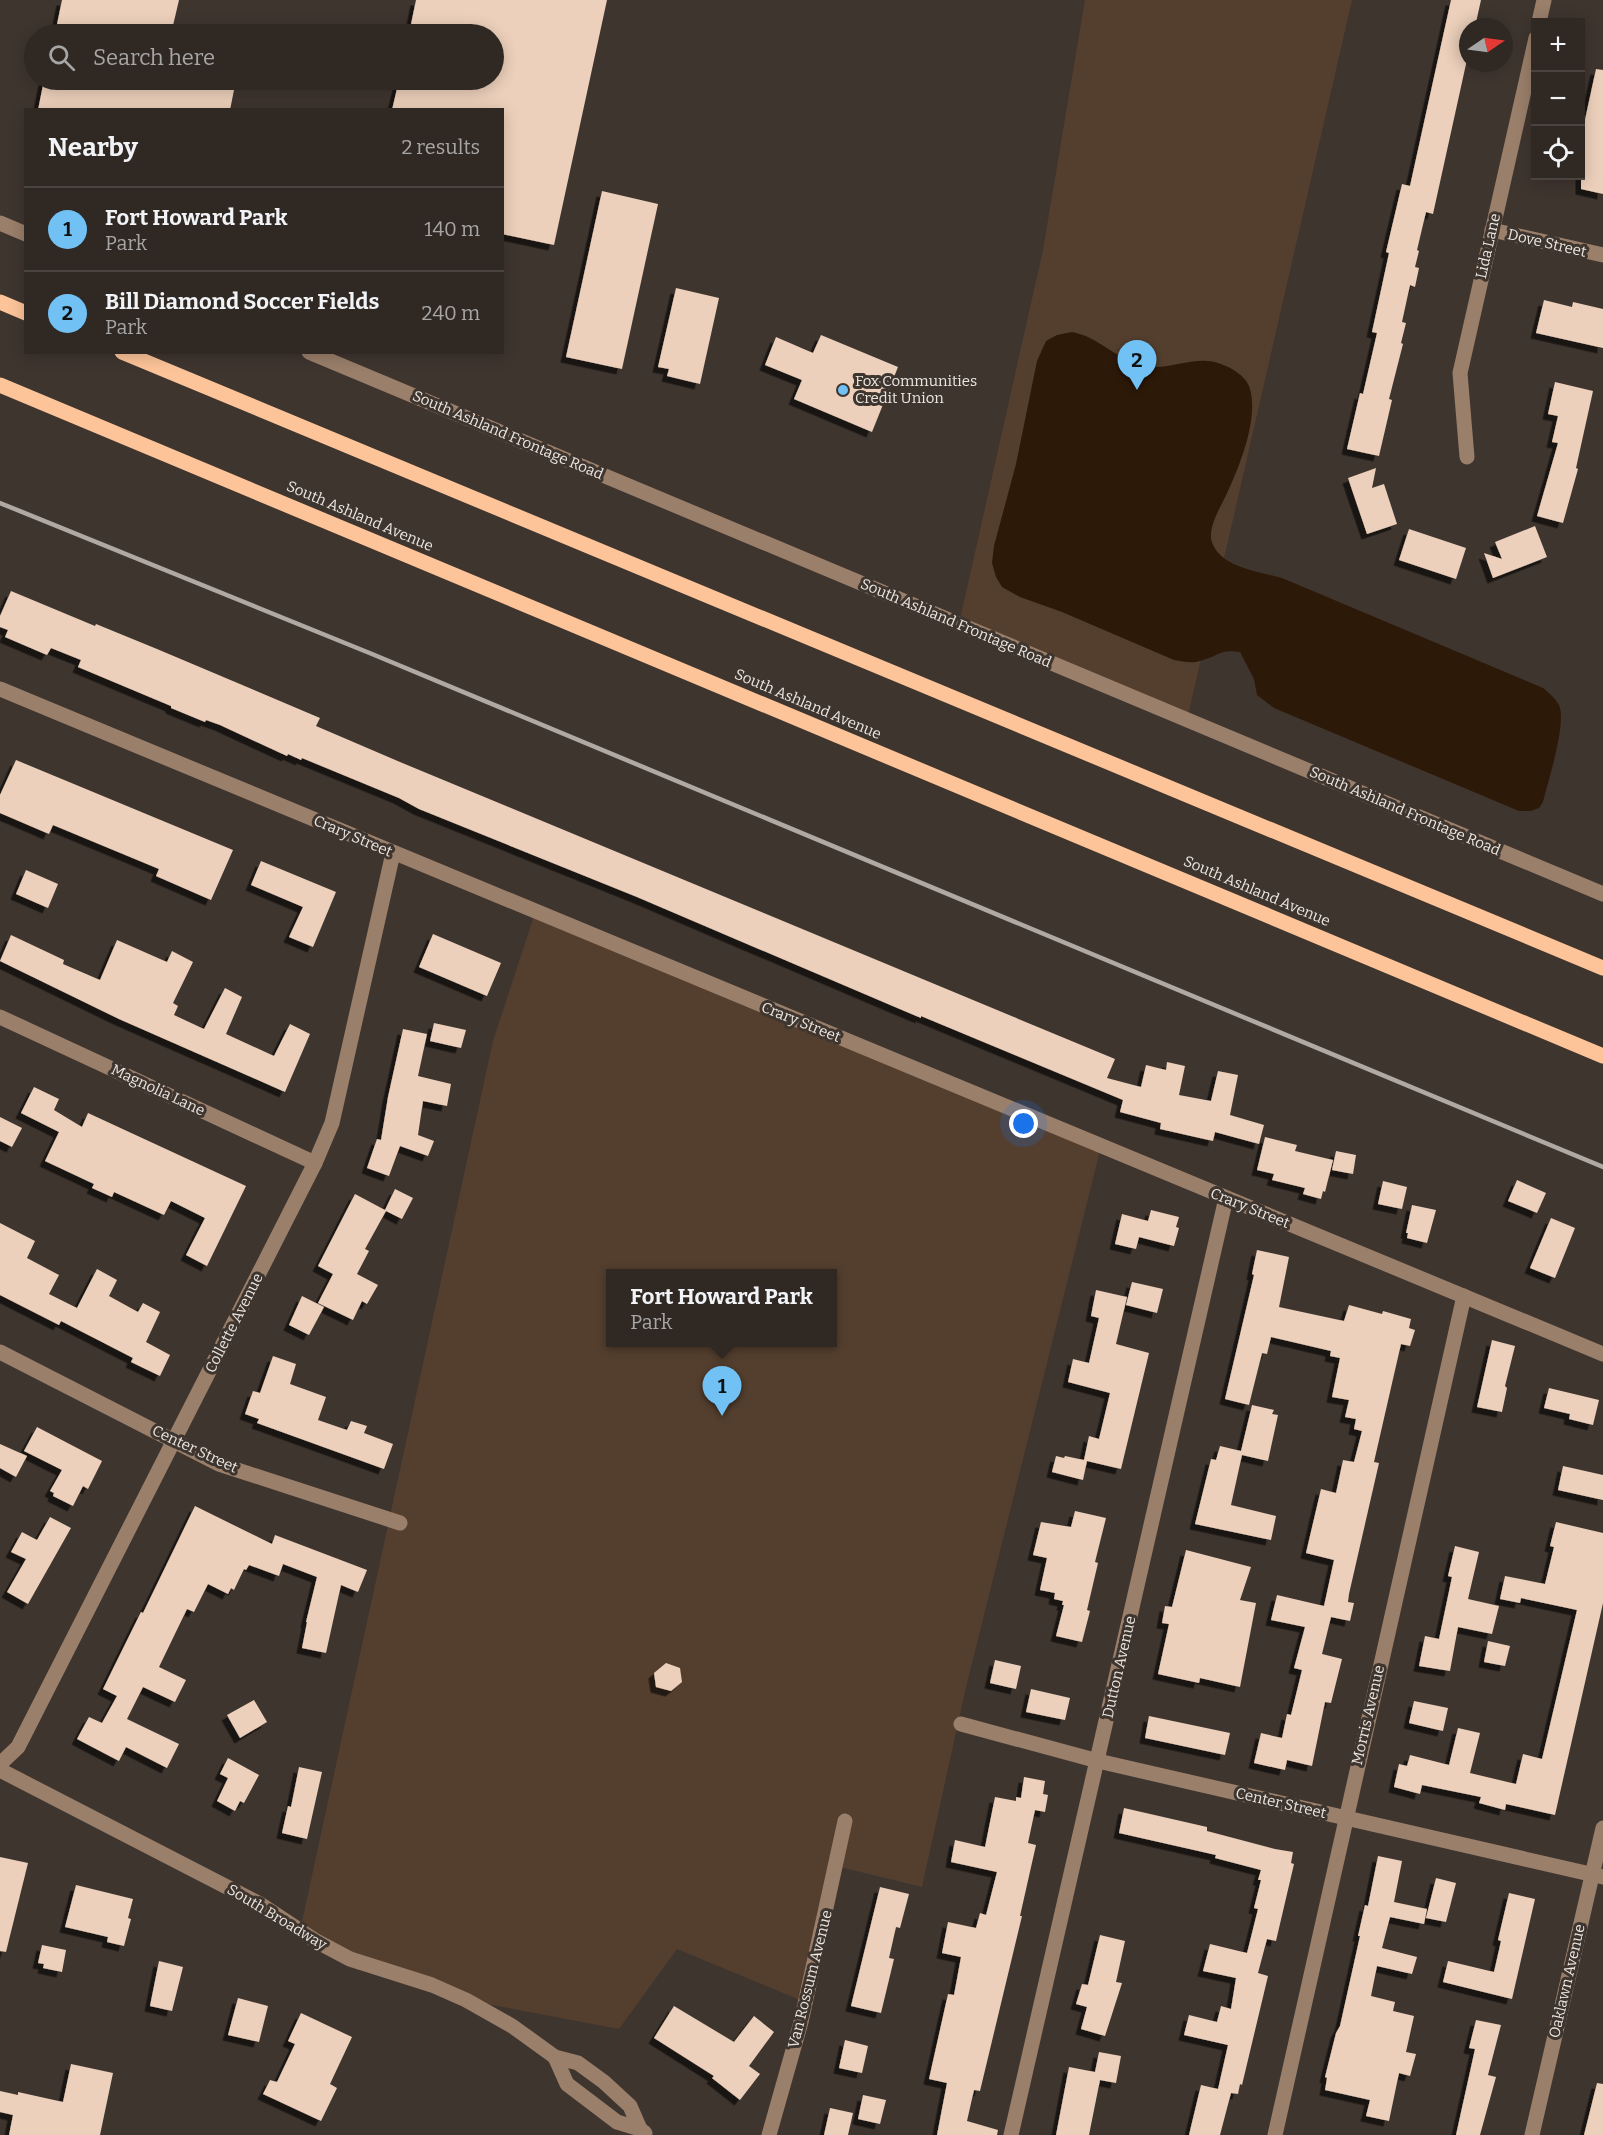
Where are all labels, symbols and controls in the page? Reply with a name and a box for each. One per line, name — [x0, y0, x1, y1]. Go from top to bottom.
north arrow — [1459, 18, 1513, 72]
map controls — [1531, 18, 1585, 180]
button: + — [1531, 18, 1585, 72]
search box — [24, 24, 504, 90]
icon: search — [45, 41, 78, 74]
text: Search here — [93, 44, 215, 71]
button: − — [1531, 72, 1585, 126]
button: locate — [1531, 126, 1585, 180]
text: Nearby — [48, 132, 138, 163]
text: 2 results — [401, 135, 480, 159]
text: Fort Howard Park — [105, 204, 287, 231]
street label: Lida Lane — [1472, 212, 1504, 280]
text: 1 — [63, 217, 72, 241]
text: 140 m — [424, 217, 480, 241]
street label: Dove Street — [1506, 225, 1589, 261]
text: Park — [105, 231, 147, 255]
text: Bill Diamond Soccer Fields — [105, 288, 379, 315]
text: 2 — [62, 301, 73, 325]
text: 240 m — [422, 301, 480, 325]
text: Park — [105, 315, 147, 339]
pin: 2 — [1118, 340, 1156, 390]
place label: Fox Communities Credit Union — [855, 372, 977, 407]
marker: Fox Communities Credit Union — [836, 383, 850, 397]
street label: South Ashland Frontage Road — [410, 387, 606, 484]
street label: South Ashland Avenue — [284, 477, 436, 555]
street label: South Ashland Frontage Road — [858, 575, 1054, 672]
street label: South Ashland Avenue — [732, 665, 884, 743]
street label: South Ashland Frontage Road — [1307, 763, 1503, 860]
street label: Crary Street — [311, 811, 396, 861]
street label: South Ashland Avenue — [1181, 852, 1333, 930]
street label: Crary Street — [759, 998, 844, 1046]
street label: Magnolia Lane — [108, 1060, 208, 1120]
your location — [1009, 1109, 1038, 1138]
street label: Crary Street — [1208, 1184, 1293, 1232]
popup — [606, 1269, 837, 1347]
street label: Collette Avenue — [201, 1270, 267, 1376]
text: Fort Howard Park — [630, 1283, 813, 1310]
text: Park — [630, 1310, 672, 1334]
pin: 1 — [702, 1366, 742, 1416]
street label: Center Street — [149, 1421, 241, 1477]
street label: Dutton Avenue — [1098, 1614, 1140, 1720]
street label: Morris Avenue — [1348, 1663, 1388, 1767]
street label: Center Street — [1234, 1784, 1329, 1822]
street label: South Broadway — [224, 1880, 330, 1954]
street label: Van Rossum Avenue — [784, 1908, 836, 2050]
street label: Oaklawn Avenue — [1545, 1922, 1589, 2040]

